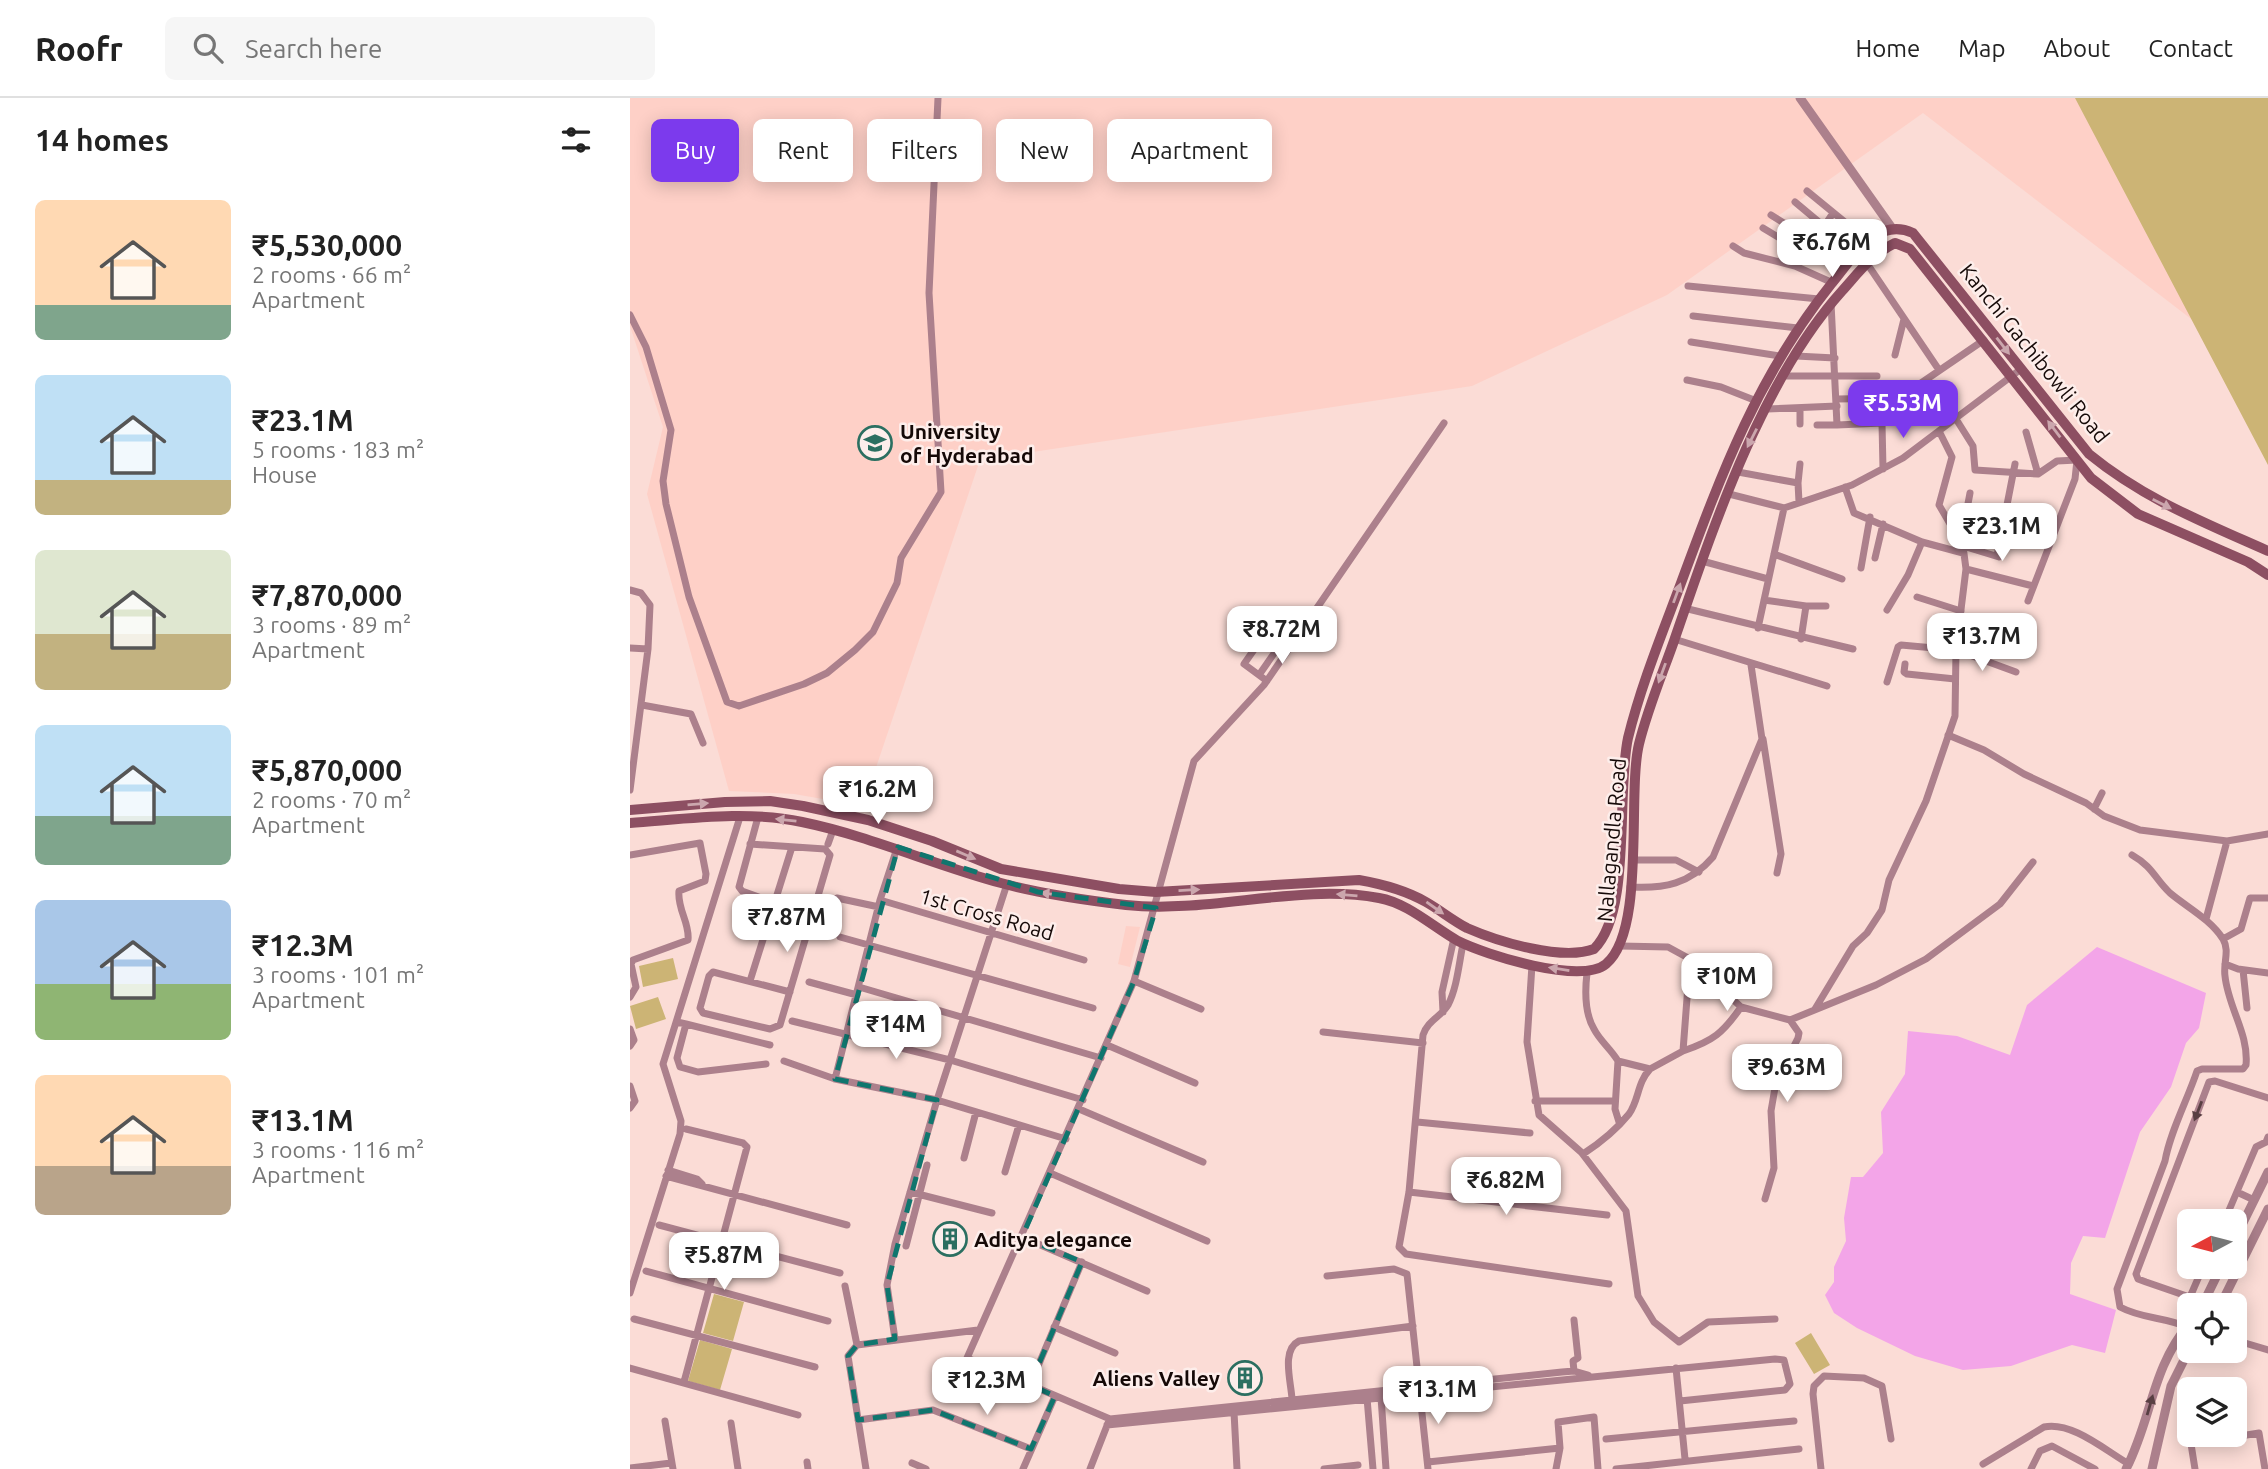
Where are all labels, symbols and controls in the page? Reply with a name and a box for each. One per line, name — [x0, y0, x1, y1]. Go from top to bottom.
search box — [165, 17, 655, 80]
icon: search — [189, 29, 227, 67]
text: Roofr — [35, 30, 123, 67]
text: Search here — [245, 34, 382, 63]
text: Home — [1855, 35, 1920, 62]
text: Map — [1958, 35, 2005, 62]
text: About — [2043, 35, 2110, 62]
text: Contact — [2148, 35, 2233, 62]
chip: Buy — [651, 119, 739, 182]
chip: Rent — [753, 119, 853, 182]
chip: Filters — [867, 119, 982, 182]
chip: New — [996, 119, 1093, 182]
chip: Apartment — [1107, 119, 1272, 182]
icon: filters — [557, 121, 595, 159]
text: 14 homes — [35, 123, 169, 157]
pin: ₹6.76M — [1775, 220, 1889, 279]
icon: home — [91, 228, 175, 312]
text: ₹5,530,000 — [252, 228, 402, 262]
text: ₹6.76M — [1793, 229, 1871, 254]
street label: Kanchi Gachibowli Road — [1955, 259, 2115, 447]
text: 2 rooms · 66 m² — [252, 262, 411, 287]
text: Apartment — [252, 287, 365, 312]
one-way arrow — [1995, 336, 2010, 354]
pin: ₹5.53M — [1846, 380, 1960, 440]
text: ₹5.53M — [1864, 390, 1942, 415]
icon: home — [91, 403, 175, 487]
text: ₹23.1M — [252, 403, 354, 437]
place label: University of Hyderabad — [900, 419, 1034, 467]
one-way arrow — [2046, 421, 2061, 439]
school or university icon: University of Hyderabad — [856, 424, 894, 462]
one-way arrow — [1746, 428, 1757, 448]
text: 5 rooms · 183 m² — [252, 437, 424, 462]
text: House — [252, 462, 317, 487]
one-way arrow — [2152, 498, 2172, 509]
pin: ₹23.1M — [1945, 504, 2059, 563]
text: ₹23.1M — [1963, 513, 2041, 538]
icon: home — [91, 578, 175, 662]
text: ₹7,870,000 — [252, 578, 402, 612]
one-way arrow — [1672, 583, 1683, 604]
pin: ₹8.72M — [1225, 606, 1339, 666]
text: 3 rooms · 89 m² — [252, 612, 411, 637]
pin: ₹13.7M — [1925, 614, 2039, 673]
text: ₹8.72M — [1243, 616, 1321, 641]
text: ₹13.7M — [1943, 623, 2021, 648]
text: Apartment — [252, 637, 365, 662]
one-way arrow — [1656, 663, 1667, 684]
icon: home — [91, 753, 175, 837]
text: ₹5,870,000 — [252, 753, 402, 787]
street label: Nallagandla Road — [1592, 757, 1630, 923]
pin: ₹16.2M — [821, 766, 935, 826]
text: ₹16.2M — [839, 776, 917, 801]
text: 2 rooms · 70 m² — [252, 787, 411, 812]
one-way arrow — [687, 799, 709, 810]
text: Apartment — [252, 812, 365, 837]
one-way arrow — [775, 814, 797, 825]
one-way arrow — [956, 850, 977, 861]
street label: 1st Cross Road — [917, 883, 1057, 945]
one-way arrow — [1179, 885, 1201, 896]
one-way arrow — [1040, 888, 1062, 899]
one-way arrow — [1336, 889, 1358, 900]
pin: ₹7.87M — [730, 894, 844, 954]
one-way arrow — [1425, 902, 1445, 915]
text: ₹7.87M — [748, 904, 826, 929]
icon: home — [91, 928, 175, 1012]
text: ₹12.3M — [252, 928, 354, 962]
pin: ₹10M — [1686, 954, 1768, 1013]
text: 3 rooms · 101 m² — [252, 962, 424, 987]
one-way arrow — [1548, 963, 1570, 974]
text: ₹10M — [1697, 963, 1757, 988]
text: Apartment — [252, 987, 365, 1012]
pin: ₹14M — [855, 1002, 937, 1061]
text: ₹14M — [866, 1011, 926, 1036]
pin: ₹9.63M — [1730, 1044, 1844, 1104]
text: ₹9.63M — [1748, 1054, 1826, 1079]
one-way arrow — [2192, 1100, 2203, 1121]
icon: home — [91, 1103, 175, 1187]
text: ₹13.1M — [252, 1103, 354, 1137]
text: 3 rooms · 116 m² — [252, 1137, 424, 1162]
pin: ₹6.82M — [1449, 1158, 1563, 1217]
text: Apartment — [252, 1162, 365, 1187]
text: ₹6.82M — [1467, 1167, 1545, 1192]
north arrow — [2177, 1209, 2247, 1279]
map controls — [2177, 1209, 2247, 1447]
building icon: Aditya elegance — [931, 1220, 969, 1258]
place label: Aditya elegance — [974, 1227, 1132, 1251]
pin: ₹5.87M — [667, 1232, 781, 1292]
text: ₹5.87M — [685, 1242, 763, 1267]
button: locate — [2177, 1293, 2247, 1363]
pin: ₹12.3M — [930, 1358, 1044, 1417]
building icon: Aliens Valley — [1226, 1359, 1264, 1397]
place label: Aliens Valley — [1092, 1366, 1220, 1390]
pin: ₹13.1M — [1381, 1366, 1495, 1426]
text: ₹12.3M — [948, 1367, 1026, 1392]
text: ₹13.1M — [1399, 1376, 1477, 1401]
button: layers — [2177, 1377, 2247, 1447]
one-way arrow — [2145, 1394, 2155, 1415]

